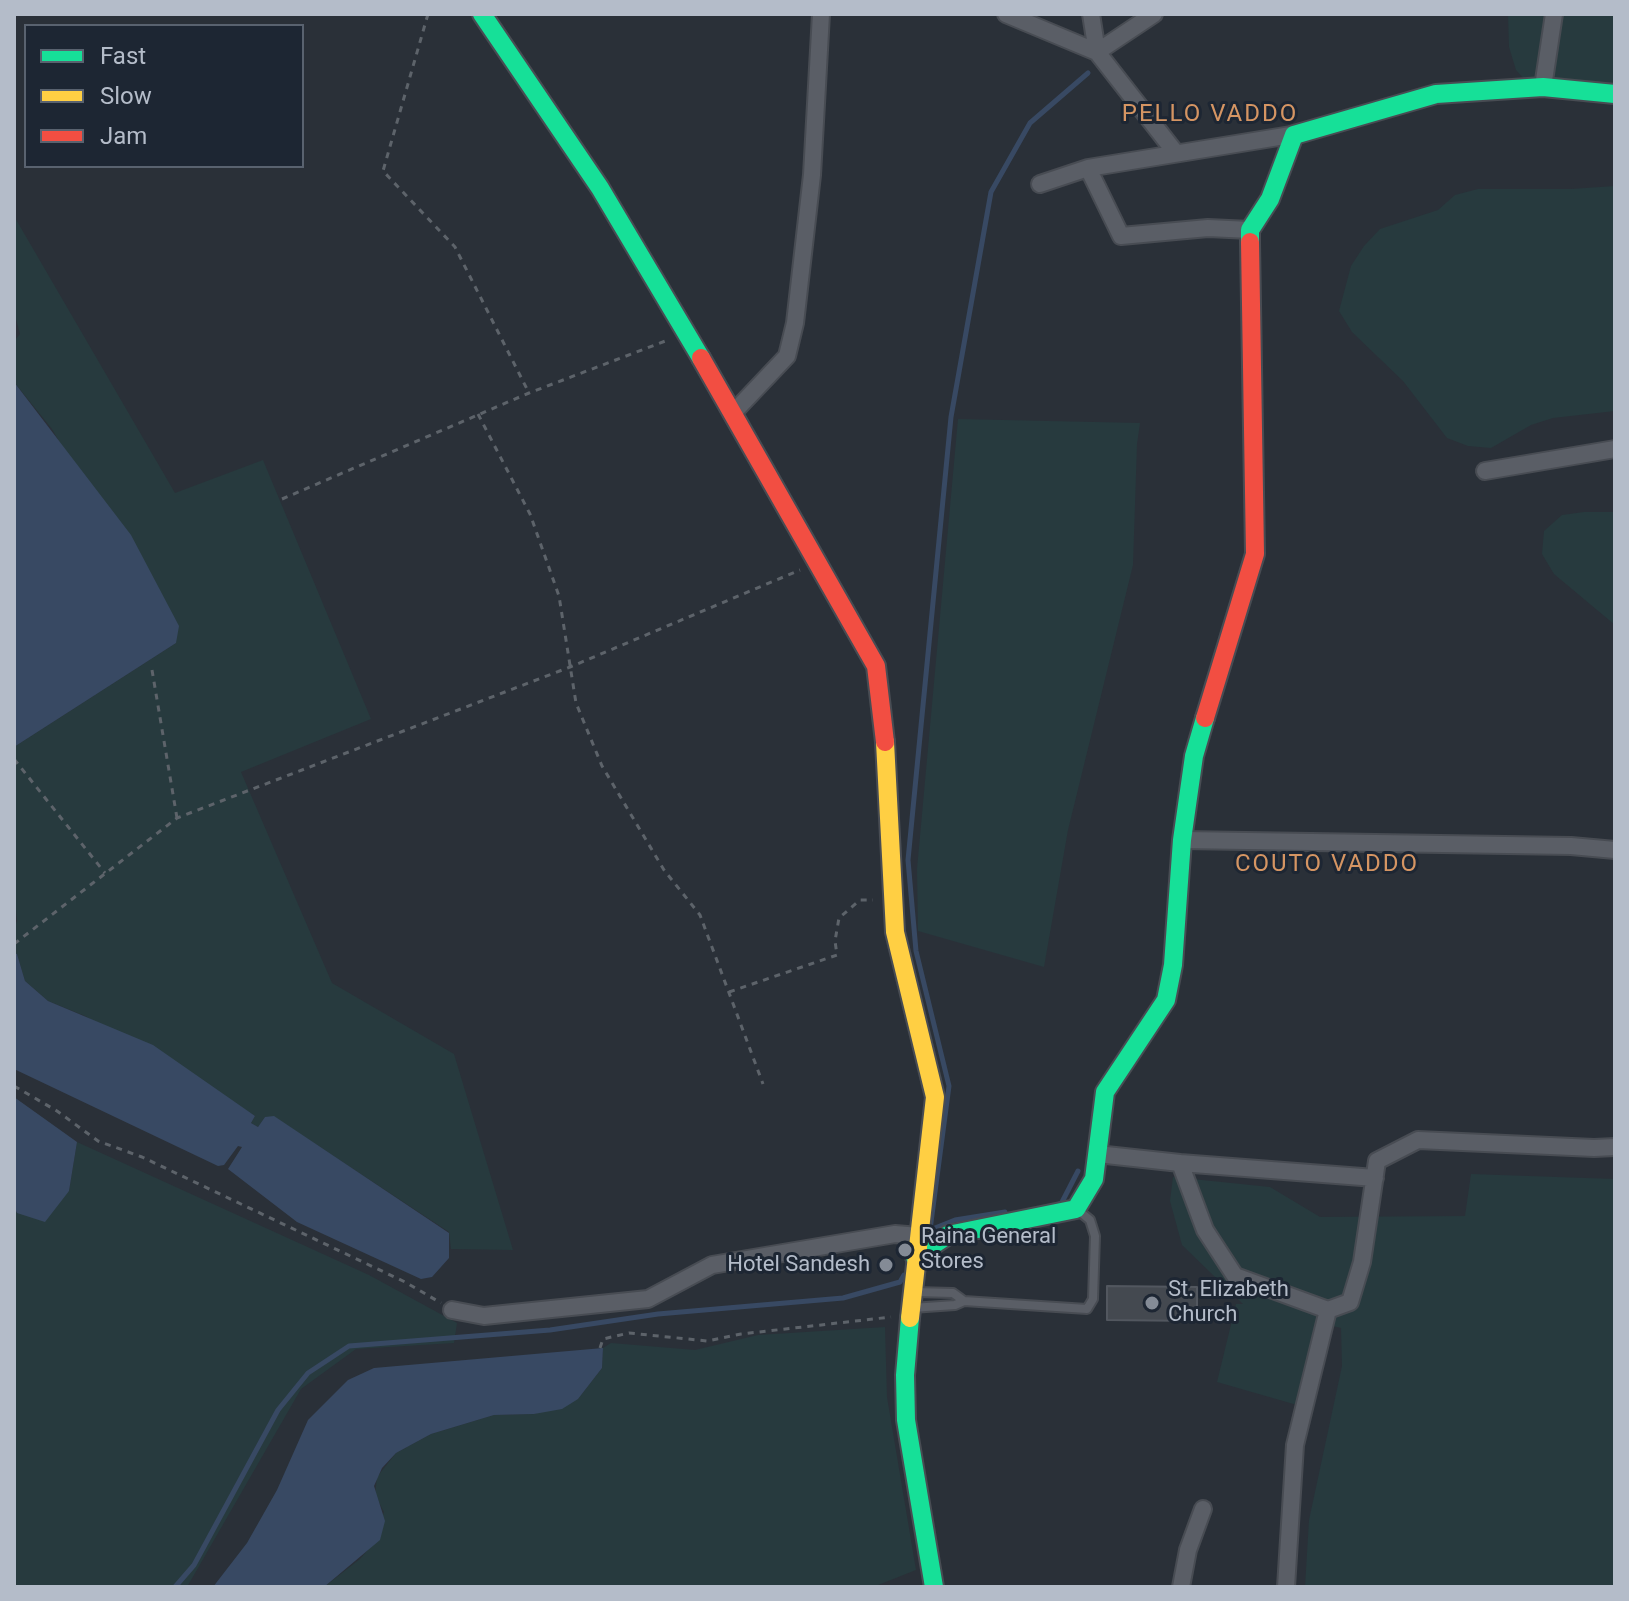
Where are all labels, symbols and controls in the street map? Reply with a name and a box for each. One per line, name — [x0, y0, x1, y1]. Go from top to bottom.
legend — [24, 24, 304, 168]
text: Fast — [100, 42, 146, 70]
text: Slow — [100, 82, 152, 110]
district label: PELLO VADDO — [1122, 101, 1298, 129]
text: Jam — [100, 122, 147, 150]
district label: COUTO VADDO — [1235, 851, 1419, 879]
place label: Raina General Stores — [921, 1224, 1056, 1276]
marker: Raina General Stores — [896, 1241, 914, 1259]
place label: Hotel Sandesh — [727, 1252, 870, 1278]
marker: Hotel Sandesh — [877, 1256, 895, 1274]
place label: St. Elizabeth Church — [1168, 1277, 1289, 1328]
marker: St. Elizabeth Church — [1143, 1294, 1161, 1312]

